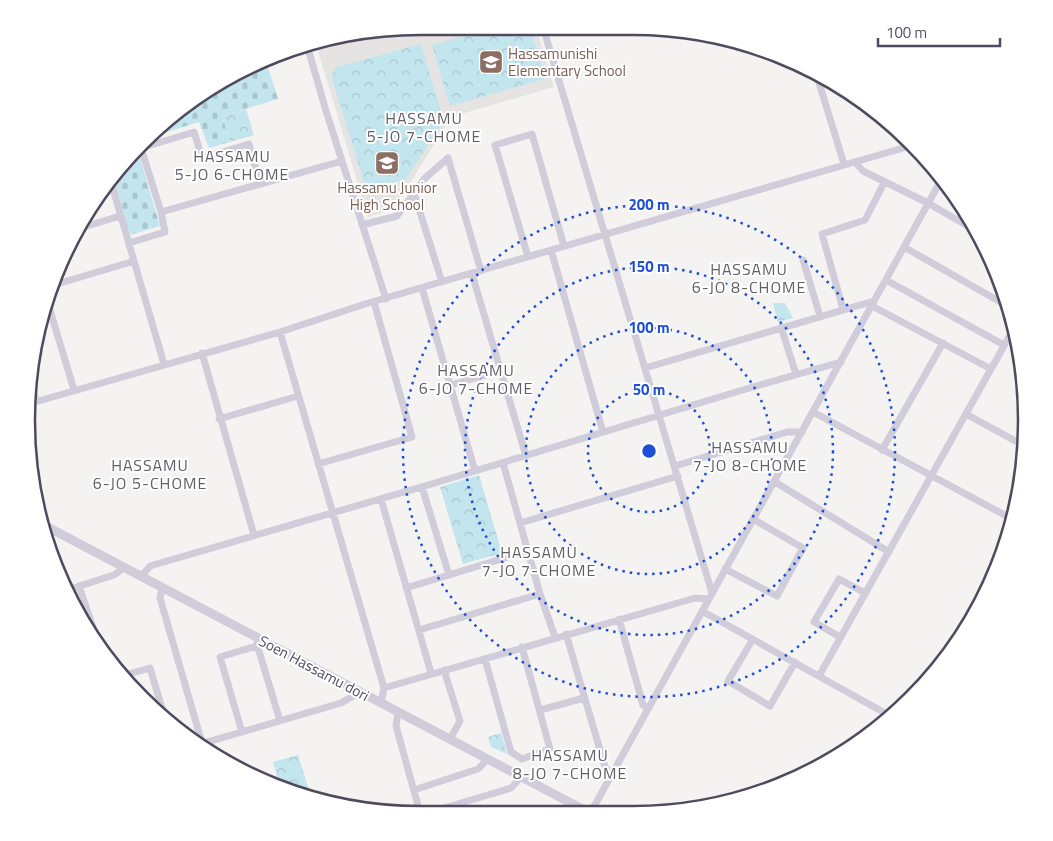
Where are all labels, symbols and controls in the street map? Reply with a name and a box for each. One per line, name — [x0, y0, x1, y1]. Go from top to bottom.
scale bar — [878, 15, 1000, 47]
text: 100 m — [886, 21, 927, 44]
place label: Hassamunishi Elementary School — [508, 42, 626, 82]
school or university icon: Hassamunishi Elementary School — [478, 49, 504, 75]
district label: HASSAMU 5-JO 7-CHOME — [367, 106, 481, 148]
district label: HASSAMU 5-JO 6-CHOME — [175, 144, 289, 186]
school or university icon: Hassamu Junior High School — [374, 150, 400, 176]
place label: Hassamu Junior High School — [337, 176, 437, 216]
text: 200 m — [628, 193, 670, 216]
text: 150 m — [628, 255, 670, 278]
district label: HASSAMU 6-JO 8-CHOME — [692, 257, 806, 299]
text: 100 m — [628, 316, 670, 339]
district label: HASSAMU 6-JO 7-CHOME — [419, 358, 533, 400]
text: 50 m — [633, 378, 665, 401]
district label: HASSAMU 7-JO 8-CHOME — [693, 435, 807, 477]
centre of rings — [640, 442, 658, 460]
district label: HASSAMU 6-JO 5-CHOME — [93, 453, 207, 495]
district label: HASSAMU 7-JO 7-CHOME — [482, 540, 596, 582]
street label: Soen Hassamu dori — [255, 629, 373, 707]
district label: HASSAMU 8-JO 7-CHOME — [513, 743, 627, 785]

